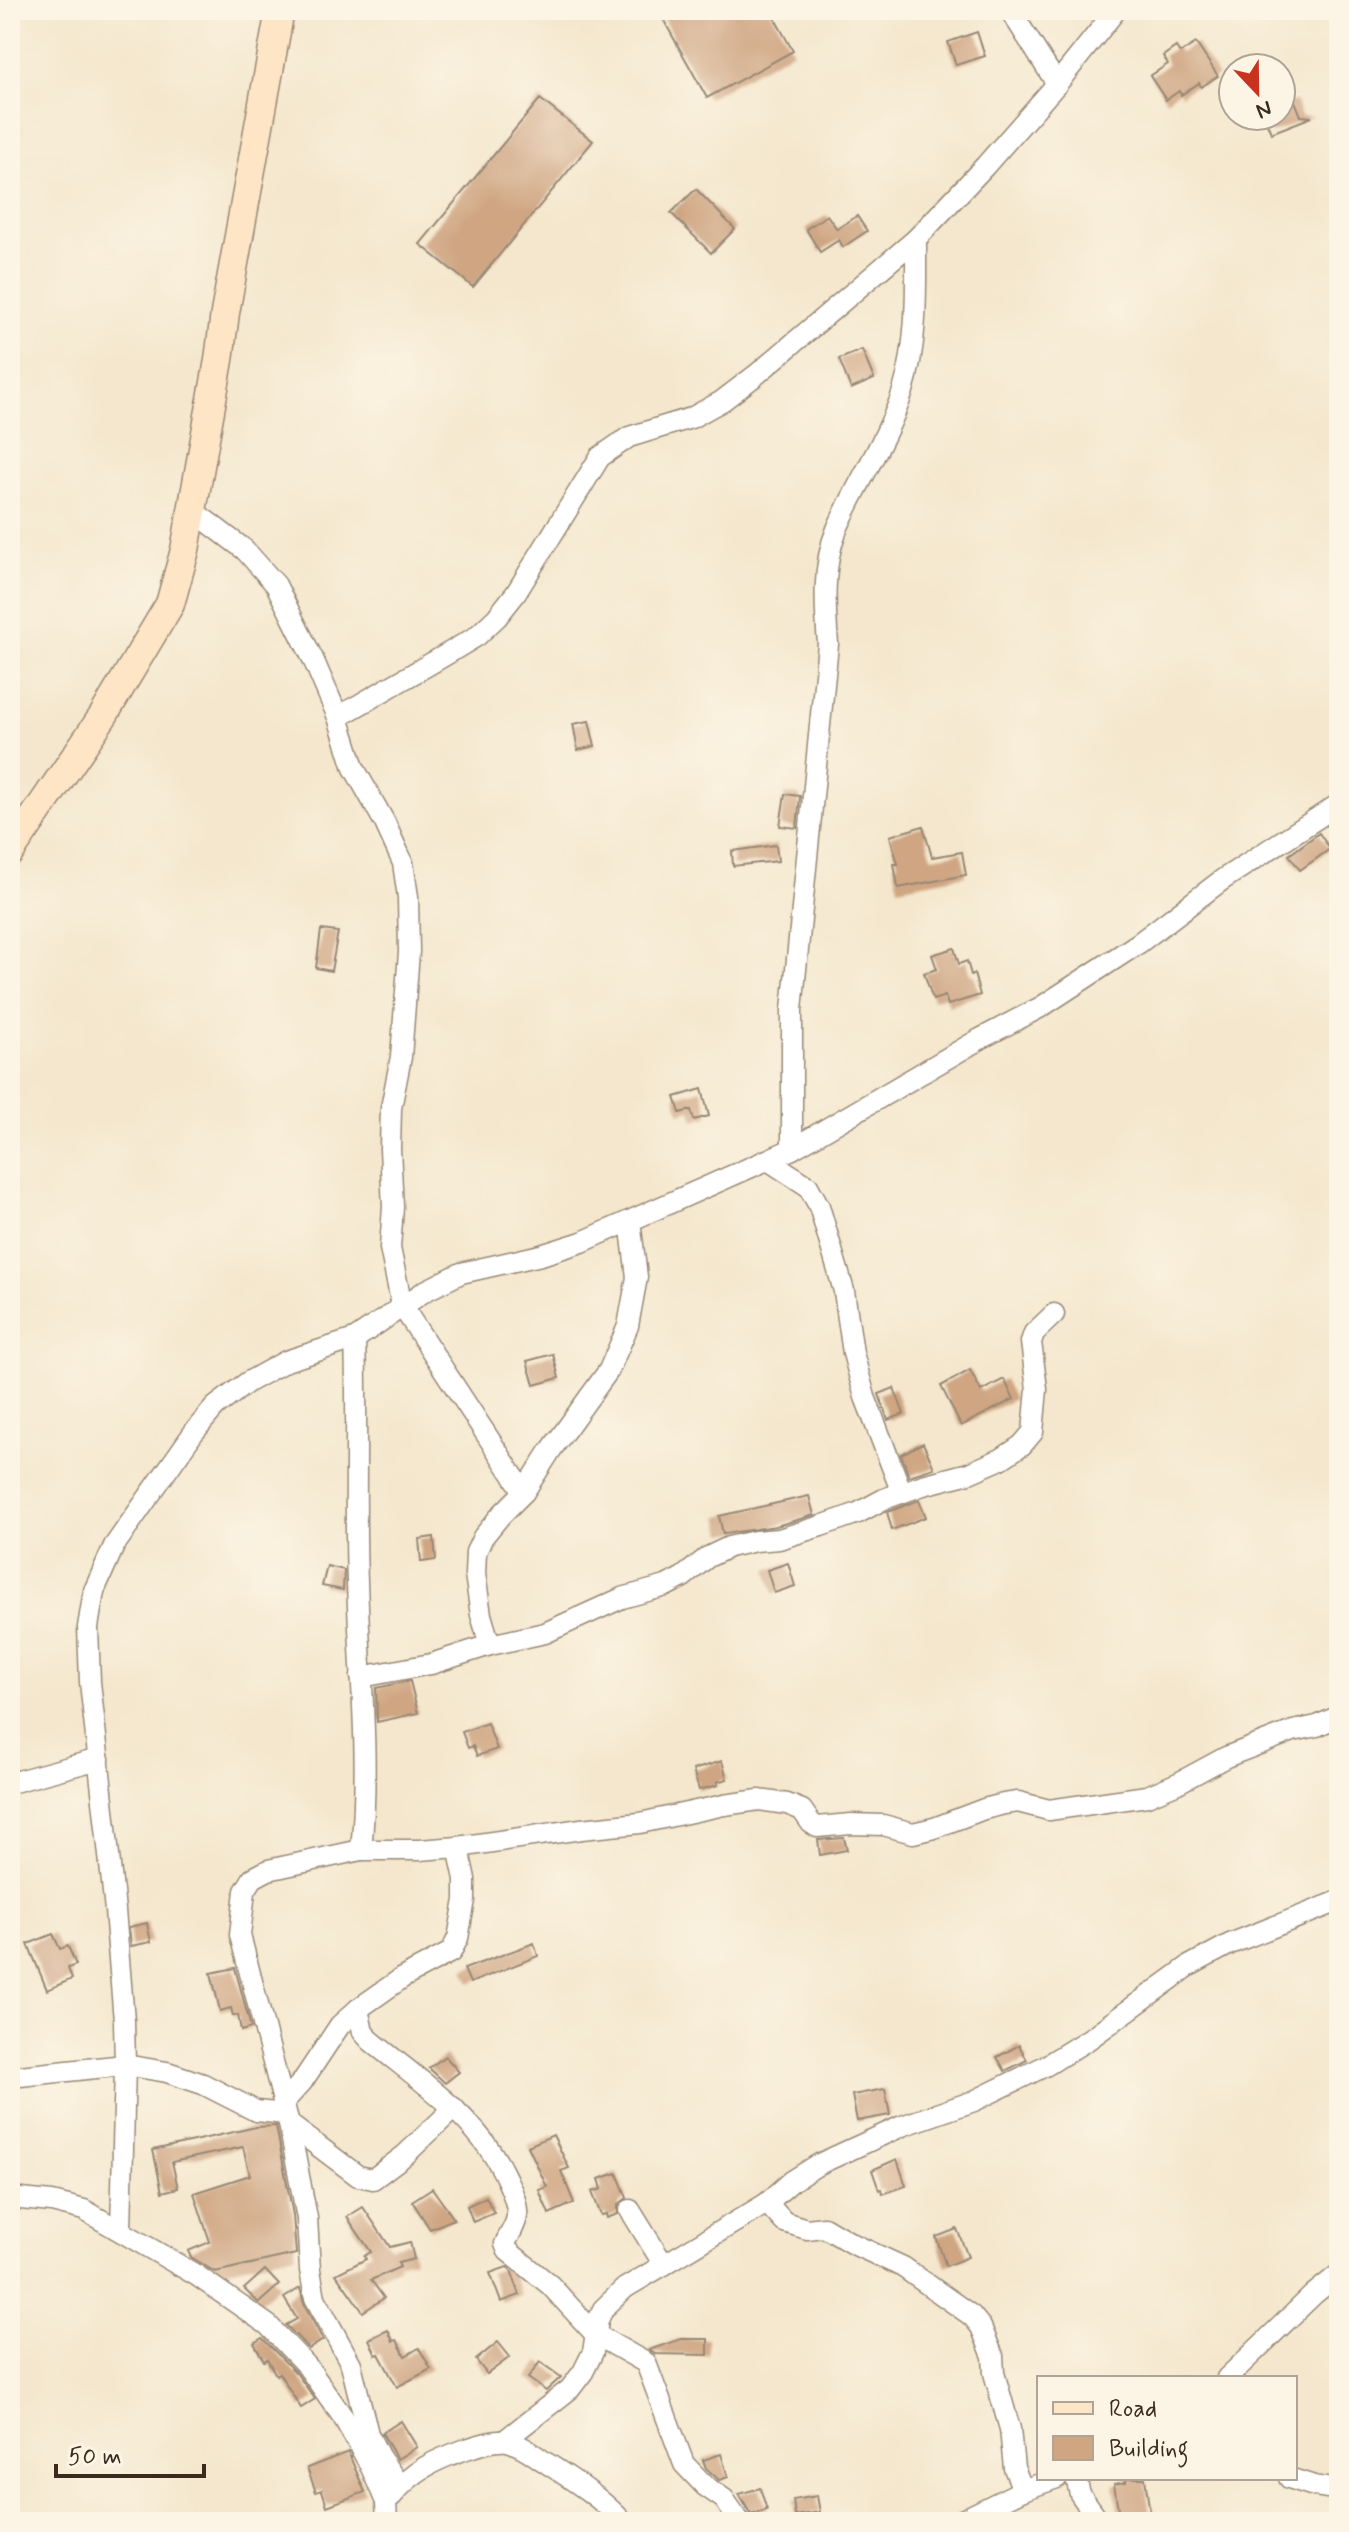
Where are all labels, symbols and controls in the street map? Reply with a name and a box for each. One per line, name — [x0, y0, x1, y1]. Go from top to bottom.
north arrow — [1217, 52, 1297, 132]
text: N — [1252, 93, 1276, 124]
legend — [1037, 2376, 1297, 2480]
text: Road — [1109, 2394, 1157, 2425]
scale bar — [56, 2428, 204, 2478]
text: Building — [1109, 2434, 1189, 2468]
text: 50 m — [68, 2442, 122, 2473]

